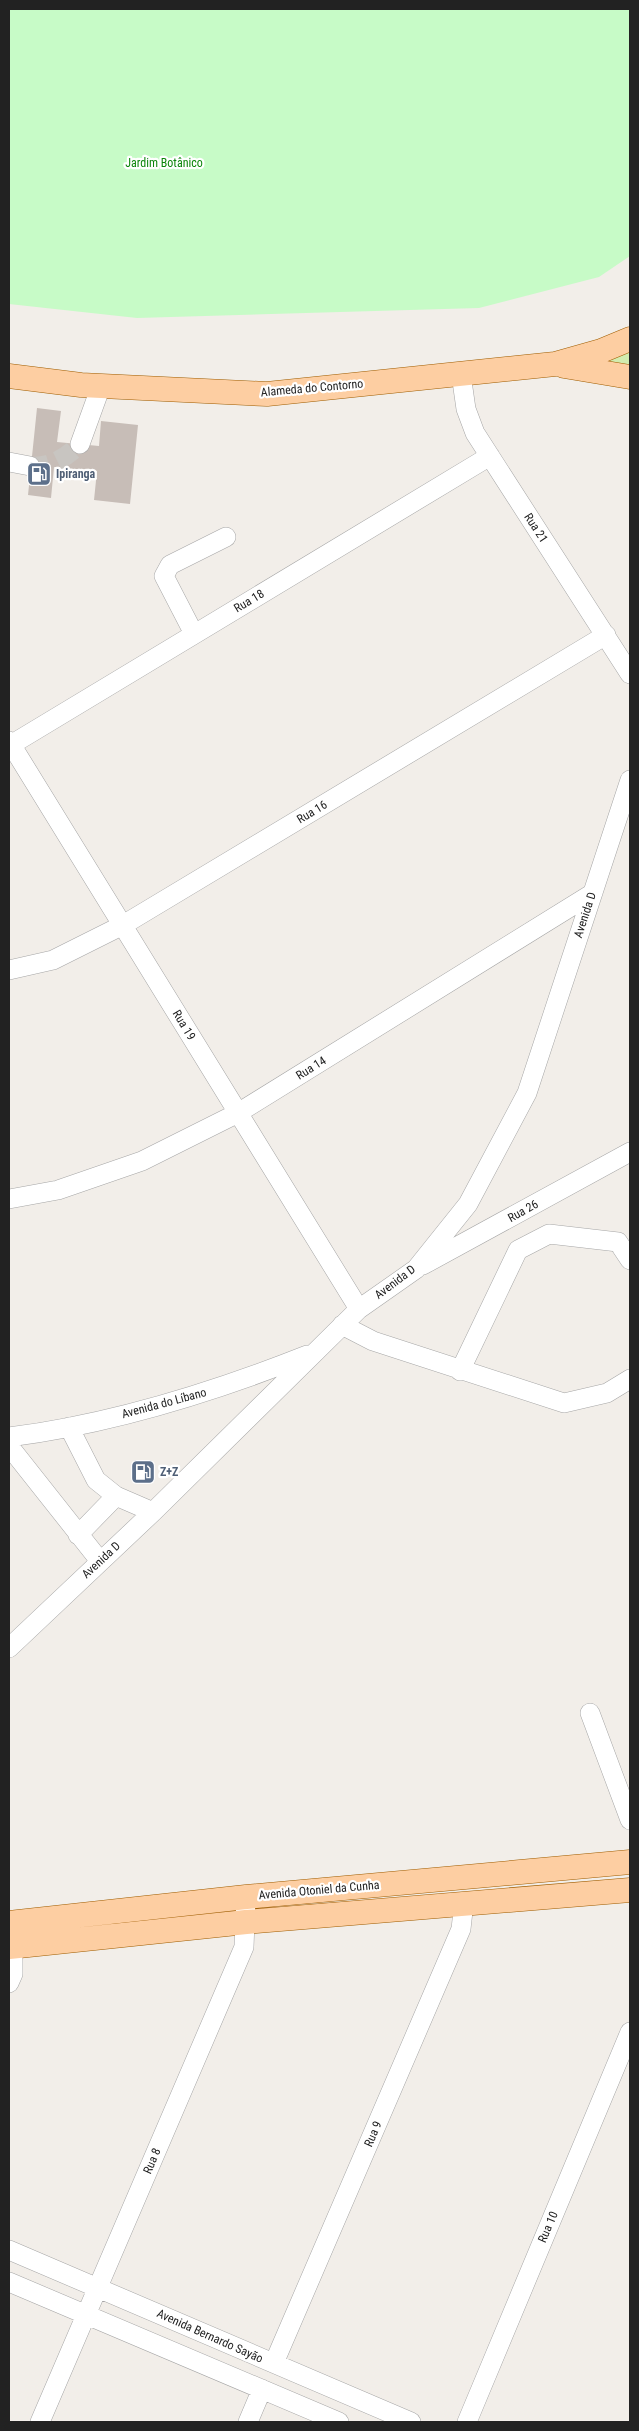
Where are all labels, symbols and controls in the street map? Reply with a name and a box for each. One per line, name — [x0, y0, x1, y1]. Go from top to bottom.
park label: Jardim Botânico — [125, 156, 203, 170]
street label: Alameda do Contorno — [260, 377, 364, 399]
fuel station icon: Ipiranga — [26, 461, 52, 487]
place label: Ipiranga — [56, 467, 96, 481]
street label: Rua 21 — [521, 511, 551, 545]
street label: Rua 18 — [231, 587, 267, 615]
street label: Rua 16 — [294, 798, 330, 826]
street label: Avenida D — [571, 890, 599, 940]
street label: Rua 19 — [170, 1007, 198, 1043]
street label: Rua 14 — [293, 1053, 329, 1083]
street label: Rua 26 — [505, 1197, 541, 1225]
street label: Avenida D — [372, 1262, 418, 1302]
street label: Avenida do Líbano — [120, 1385, 208, 1421]
fuel station icon: Z+Z — [130, 1459, 156, 1485]
place label: Z+Z — [160, 1465, 178, 1479]
street label: Avenida D — [79, 1539, 123, 1581]
street label: Avenida Otoniel da Cunha — [258, 1878, 380, 1902]
street label: Rua 9 — [361, 2119, 385, 2149]
street label: Rua 8 — [140, 2146, 164, 2176]
street label: Rua 10 — [535, 2209, 561, 2245]
street label: Avenida Bernardo Sayão — [155, 2306, 265, 2366]

